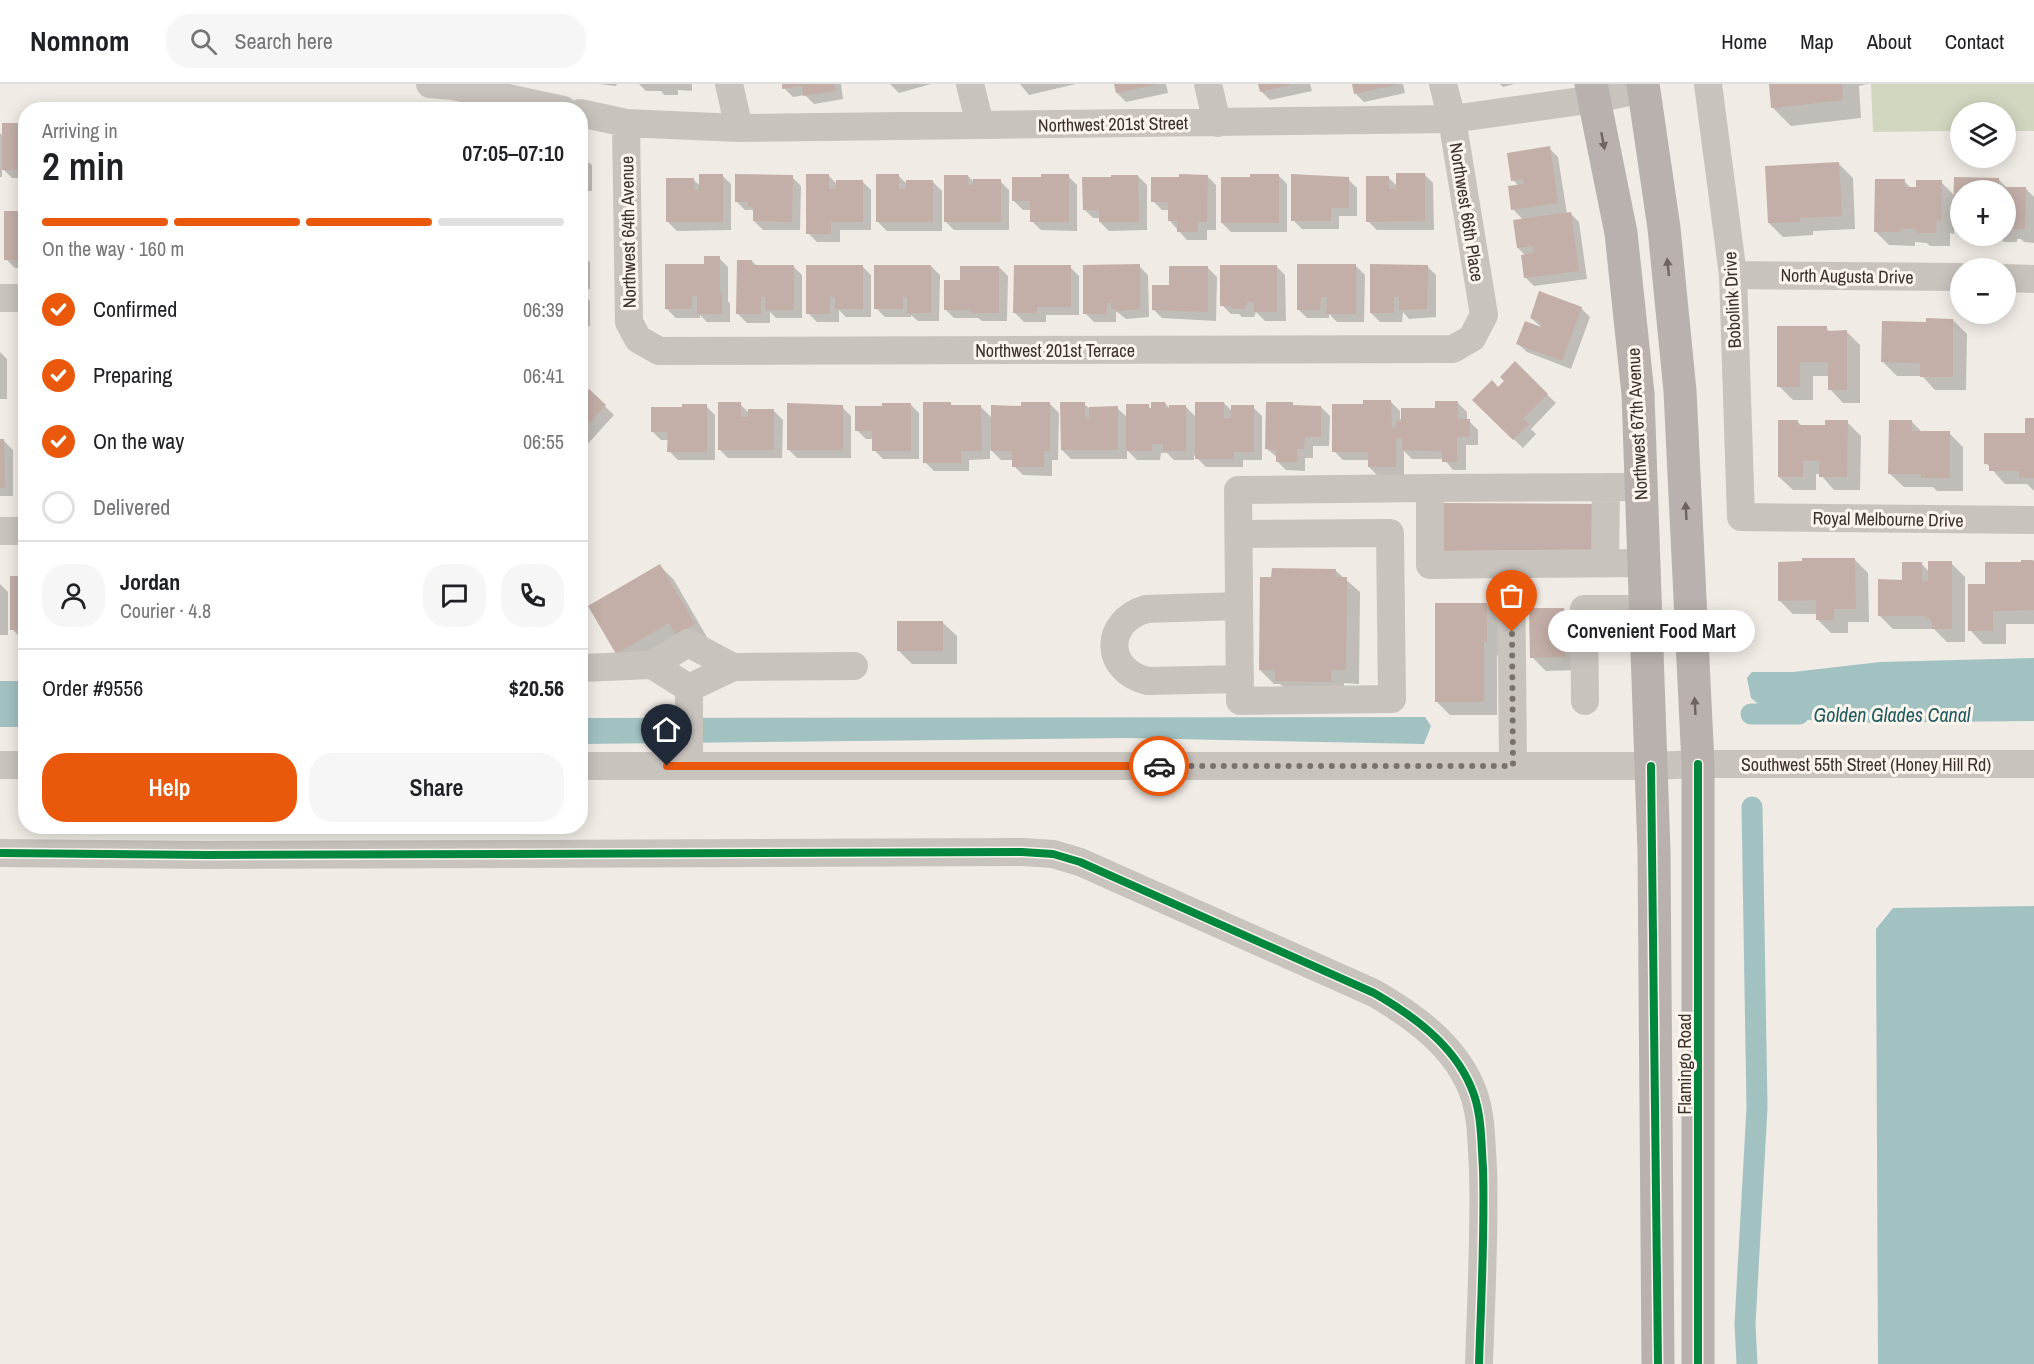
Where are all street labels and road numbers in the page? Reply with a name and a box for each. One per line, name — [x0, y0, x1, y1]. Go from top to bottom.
street label: Northwest 201st Street — [1038, 110, 1188, 138]
street label: Northwest 66th Place — [1444, 141, 1490, 283]
street label: Northwest 64th Avenue — [614, 156, 642, 308]
street label: Bobolink Drive — [1717, 251, 1747, 349]
street label: North Augusta Drive — [1780, 262, 1914, 290]
street label: Northwest 201st Terrace — [975, 338, 1135, 363]
street label: Northwest 67th Avenue — [1621, 347, 1653, 501]
street label: Royal Melbourne Drive — [1812, 505, 1964, 533]
street label: Southwest 55th Street (Honey Hill Rd) — [1741, 752, 1991, 777]
street label: Flamingo Road — [1672, 1014, 1697, 1114]

